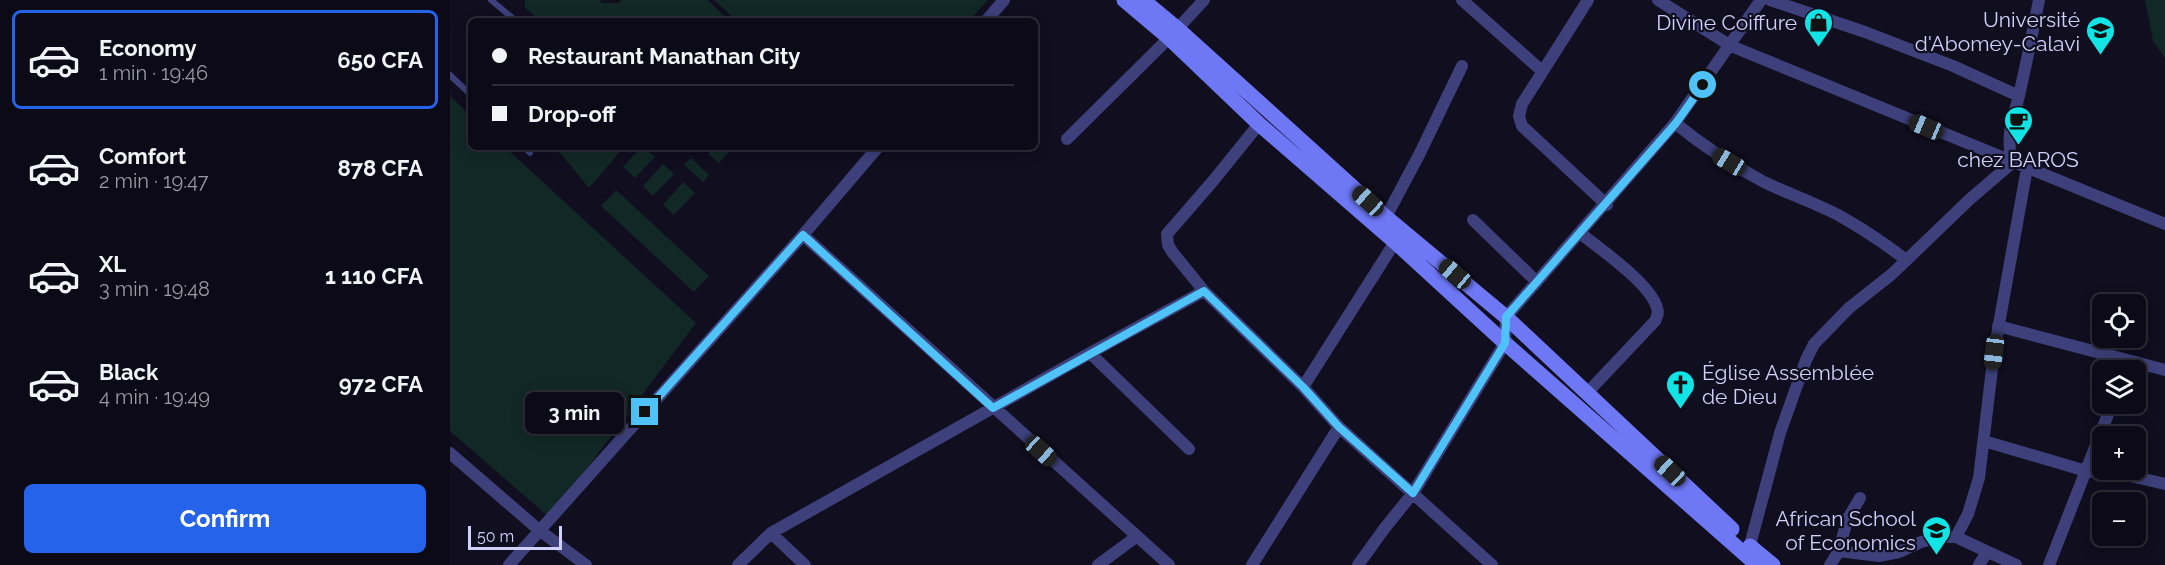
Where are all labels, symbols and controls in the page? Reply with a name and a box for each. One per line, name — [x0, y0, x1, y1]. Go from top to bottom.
shop icon: Divine Coiffure — [1802, 6, 1834, 48]
place label: Université d'Abomey-Calavi — [1915, 7, 2080, 56]
place label: Divine Coiffure — [1656, 10, 1797, 35]
school or university icon: Université d'Abomey-Calavi — [2085, 15, 2117, 57]
icon: car — [27, 33, 81, 87]
text: Economy — [99, 35, 197, 61]
text: Restaurant Manathan City — [528, 43, 800, 69]
text: 650 CFA — [337, 47, 423, 73]
text: 1 min · 19:46 — [99, 61, 208, 85]
route start — [1689, 71, 1716, 98]
text: Drop-off — [528, 101, 616, 127]
cafe icon: chez BAROS — [2002, 104, 2034, 146]
car — [1906, 112, 1946, 142]
icon: car — [27, 141, 81, 195]
text: Comfort — [99, 143, 186, 169]
car — [1709, 145, 1749, 179]
place label: chez BAROS — [1957, 147, 2079, 172]
text: 878 CFA — [337, 155, 423, 181]
text: 2 min · 19:47 — [99, 169, 208, 193]
car — [1349, 182, 1387, 220]
icon: car — [27, 249, 81, 303]
text: XL — [99, 251, 126, 277]
car — [1435, 256, 1475, 292]
text: 1 110 CFA — [325, 263, 423, 289]
text: 3 min · 19:48 — [99, 277, 210, 301]
map controls — [2092, 294, 2146, 546]
button: locate — [2092, 294, 2146, 348]
car — [1983, 333, 2005, 371]
icon: car — [27, 357, 81, 411]
text: Black — [99, 359, 158, 385]
place label: Église Assemblée de Dieu — [1702, 360, 1874, 409]
button: layers — [2092, 360, 2146, 414]
church icon: Église Assemblée de Dieu — [1665, 368, 1697, 410]
text: 972 CFA — [339, 371, 423, 397]
text: 4 min · 19:49 — [99, 385, 210, 409]
callout: 3 min — [525, 391, 624, 433]
route end — [631, 398, 658, 425]
text: 3 min — [549, 401, 600, 425]
button: + — [2092, 426, 2146, 480]
car — [1022, 432, 1060, 470]
car — [1651, 452, 1689, 490]
button: Confirm — [24, 484, 426, 553]
button: − — [2092, 492, 2146, 546]
place label: African School of Economics — [1775, 506, 1916, 555]
school or university icon: African School of Economics — [1921, 514, 1953, 556]
scale bar — [468, 523, 562, 550]
text: 50 m — [477, 527, 514, 546]

